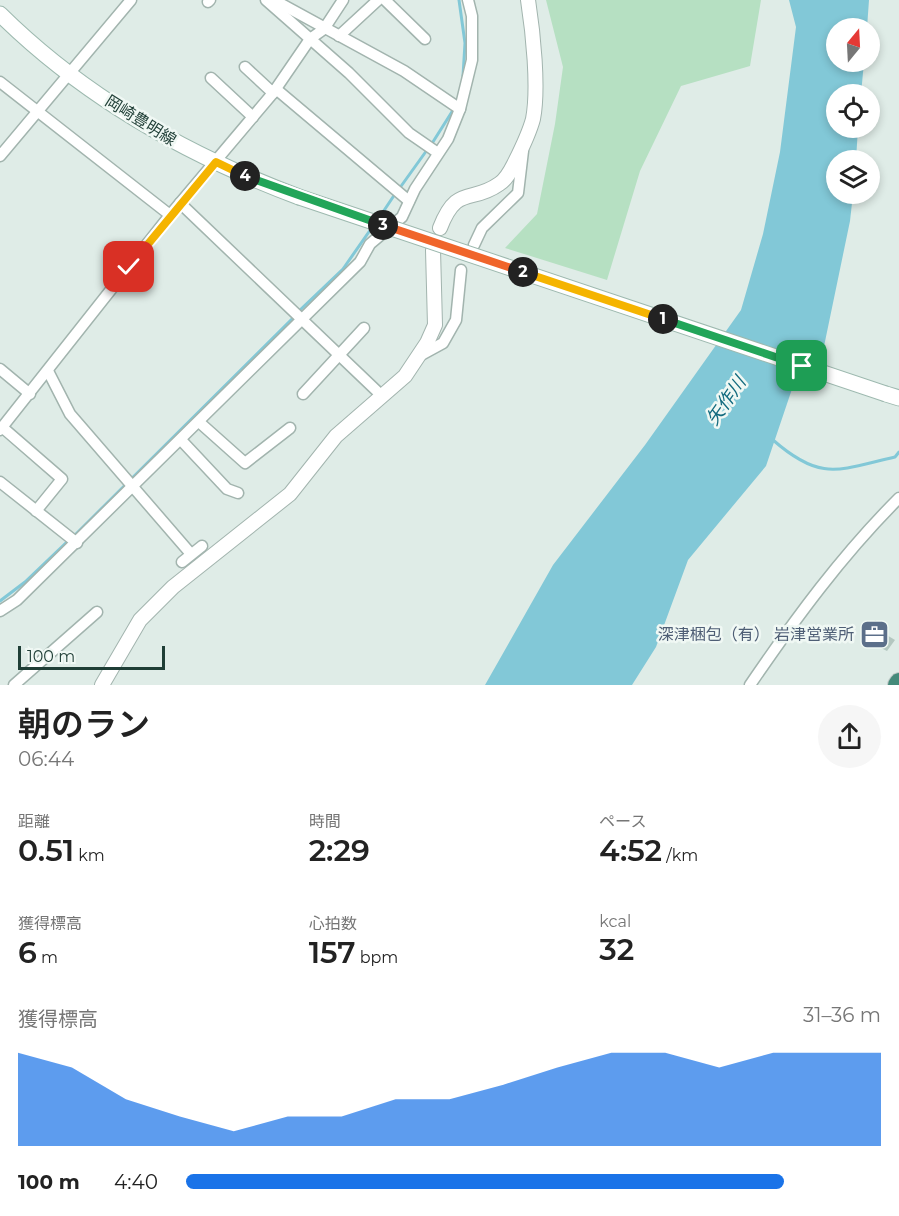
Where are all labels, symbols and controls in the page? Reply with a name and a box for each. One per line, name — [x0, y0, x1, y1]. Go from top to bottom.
north arrow — [826, 18, 880, 72]
map controls — [826, 18, 880, 204]
button: locate — [826, 84, 880, 138]
street label: 岡崎豊明線 — [102, 91, 180, 150]
button: layers — [826, 150, 880, 204]
pin: 4 — [230, 161, 260, 191]
text: 4 — [239, 166, 251, 185]
pin: 3 — [368, 210, 398, 240]
text: 3 — [378, 215, 388, 234]
pin — [103, 241, 154, 292]
icon: check — [112, 250, 145, 283]
pin: 2 — [508, 257, 538, 287]
text: 2 — [518, 262, 528, 281]
pin: 1 — [648, 304, 678, 334]
text: 1 — [660, 309, 666, 328]
pin — [776, 340, 827, 391]
icon: arrive — [785, 349, 818, 382]
water label: 矢作川 — [702, 371, 752, 429]
office icon: 深津梱包（有） 岩津営業所 — [859, 618, 891, 650]
place label: 深津梱包（有） 岩津営業所 — [658, 625, 854, 644]
scale bar — [18, 643, 165, 670]
text: 100 m — [27, 647, 75, 666]
text: 朝のラン — [18, 704, 150, 744]
button: share — [818, 705, 881, 768]
text: 06:44 — [18, 747, 74, 771]
text: 距離 — [18, 812, 50, 831]
text: 時間 — [309, 812, 341, 831]
text: ペース — [599, 812, 647, 831]
text: 0.51 — [18, 832, 74, 869]
text: 2:29 — [309, 832, 370, 869]
text: 4:52 — [599, 832, 662, 869]
text: km — [74, 846, 105, 865]
text: /km — [662, 846, 698, 865]
text: kcal — [599, 912, 631, 931]
text: 獲得標高 — [18, 914, 82, 933]
text: 心拍数 — [309, 914, 357, 933]
text: 32 — [599, 931, 634, 968]
text: 6 — [18, 934, 37, 971]
text: 157 — [309, 934, 355, 971]
text: m — [37, 948, 58, 967]
text: bpm — [355, 948, 398, 967]
text: 31–36 m — [803, 1003, 881, 1027]
text: 獲得標高 — [18, 1007, 98, 1031]
text: 100 m — [18, 1170, 80, 1194]
text: 4:40 — [114, 1170, 158, 1194]

